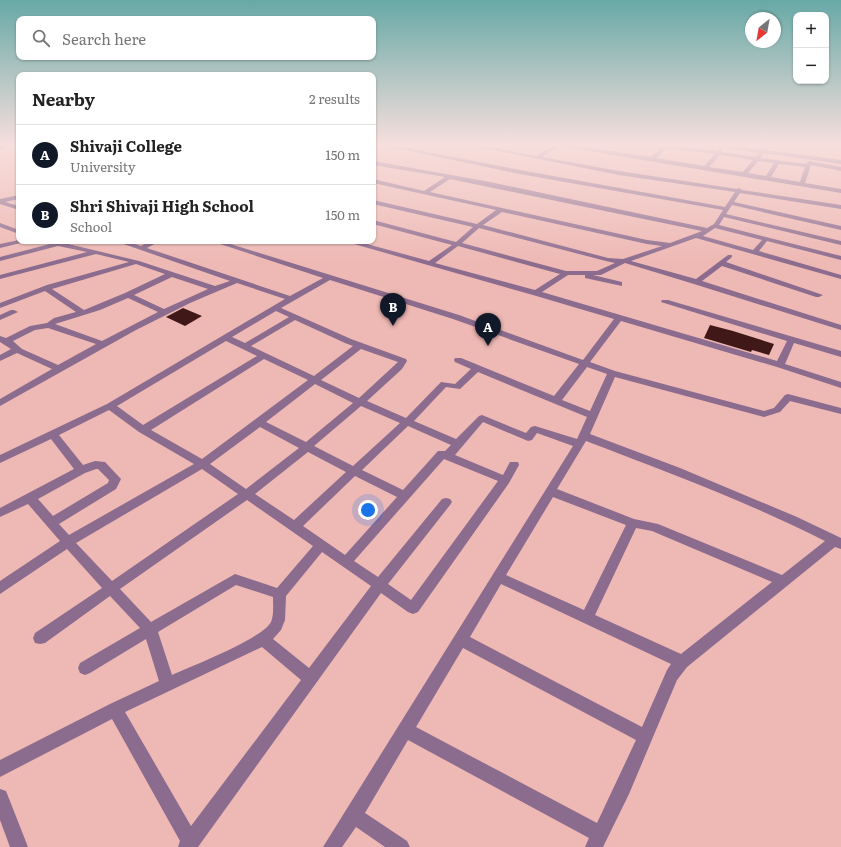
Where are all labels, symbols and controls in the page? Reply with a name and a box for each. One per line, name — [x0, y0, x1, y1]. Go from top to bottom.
north arrow — [745, 12, 781, 48]
map controls — [793, 12, 829, 84]
button: + — [793, 12, 829, 48]
search box — [16, 16, 376, 60]
icon: search — [30, 27, 52, 49]
text: Search here — [62, 27, 146, 50]
button: − — [793, 48, 829, 84]
text: Nearby — [32, 86, 95, 111]
text: 2 results — [309, 89, 360, 108]
text: Shivaji College — [70, 134, 182, 157]
text: A — [40, 145, 50, 164]
text: 150 m — [325, 145, 360, 164]
text: University — [70, 157, 135, 176]
text: Shri Shivaji High School — [70, 194, 254, 217]
text: B — [41, 205, 49, 224]
text: 150 m — [325, 205, 360, 224]
text: School — [70, 217, 112, 236]
pin: B — [380, 293, 406, 326]
pin: A — [475, 313, 501, 346]
your location — [358, 500, 378, 520]

